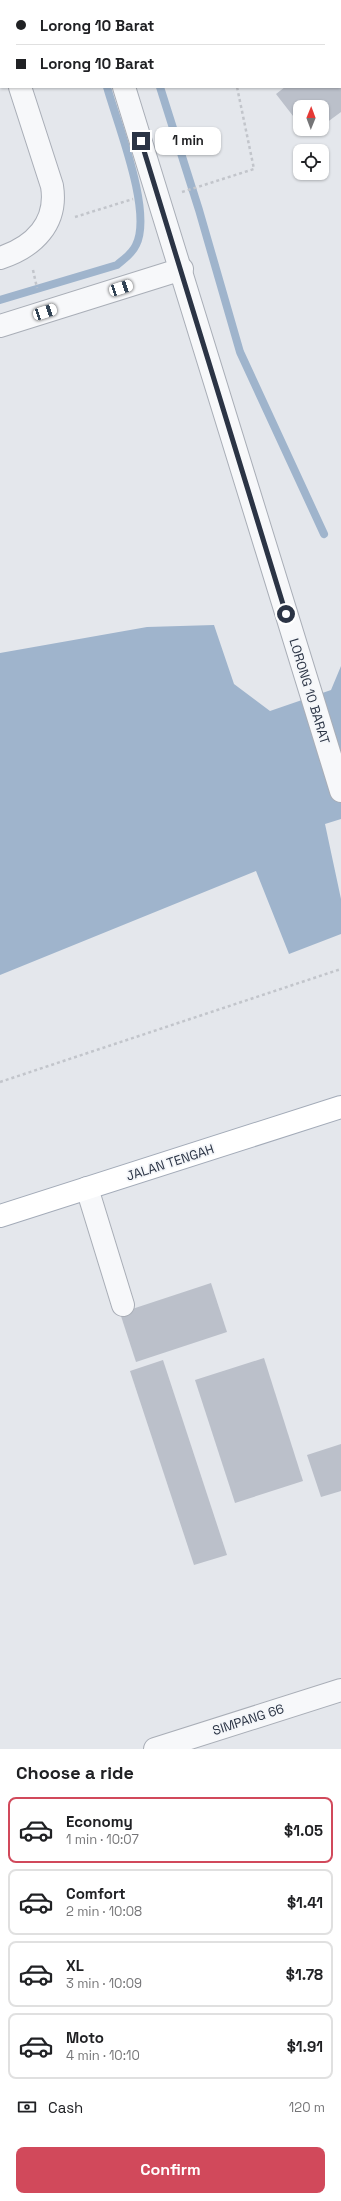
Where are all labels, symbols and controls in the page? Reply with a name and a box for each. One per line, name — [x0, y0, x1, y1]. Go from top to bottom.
text: Lorong 10 Barat — [40, 16, 154, 35]
text: Lorong 10 Barat — [40, 54, 154, 73]
north arrow — [293, 100, 329, 136]
map controls — [293, 100, 329, 180]
callout: 1 min — [155, 127, 221, 155]
route end — [132, 132, 150, 150]
text: 1 min — [172, 132, 204, 149]
button: locate — [293, 144, 329, 180]
car — [108, 279, 134, 297]
car — [32, 303, 58, 321]
route start — [277, 605, 295, 623]
street label: LORONG 10 BARAT — [285, 636, 334, 747]
street label: JALAN TENGAH — [124, 1140, 216, 1185]
street label: SIMPANG 66 — [210, 1700, 286, 1739]
text: Choose a ride — [16, 1761, 134, 1784]
icon: car — [18, 1812, 54, 1848]
text: Economy — [66, 1812, 133, 1831]
text: $1.05 — [284, 1821, 323, 1840]
text: 1 min · 10:07 — [66, 1831, 139, 1848]
icon: car — [18, 1884, 54, 1920]
text: Comfort — [66, 1884, 126, 1903]
text: $1.41 — [287, 1893, 323, 1912]
text: 2 min · 10:08 — [66, 1903, 142, 1920]
icon: car — [18, 1956, 54, 1992]
text: XL — [66, 1956, 84, 1975]
text: $1.78 — [286, 1965, 323, 1984]
text: 3 min · 10:09 — [66, 1975, 142, 1992]
icon: car — [18, 2028, 54, 2064]
text: Moto — [66, 2028, 104, 2047]
text: $1.91 — [287, 2037, 323, 2056]
text: 4 min · 10:10 — [66, 2047, 140, 2064]
icon: cash — [16, 2096, 38, 2118]
text: Cash — [48, 2098, 83, 2117]
text: 120 m — [289, 2099, 325, 2116]
button: Confirm — [16, 2147, 325, 2193]

